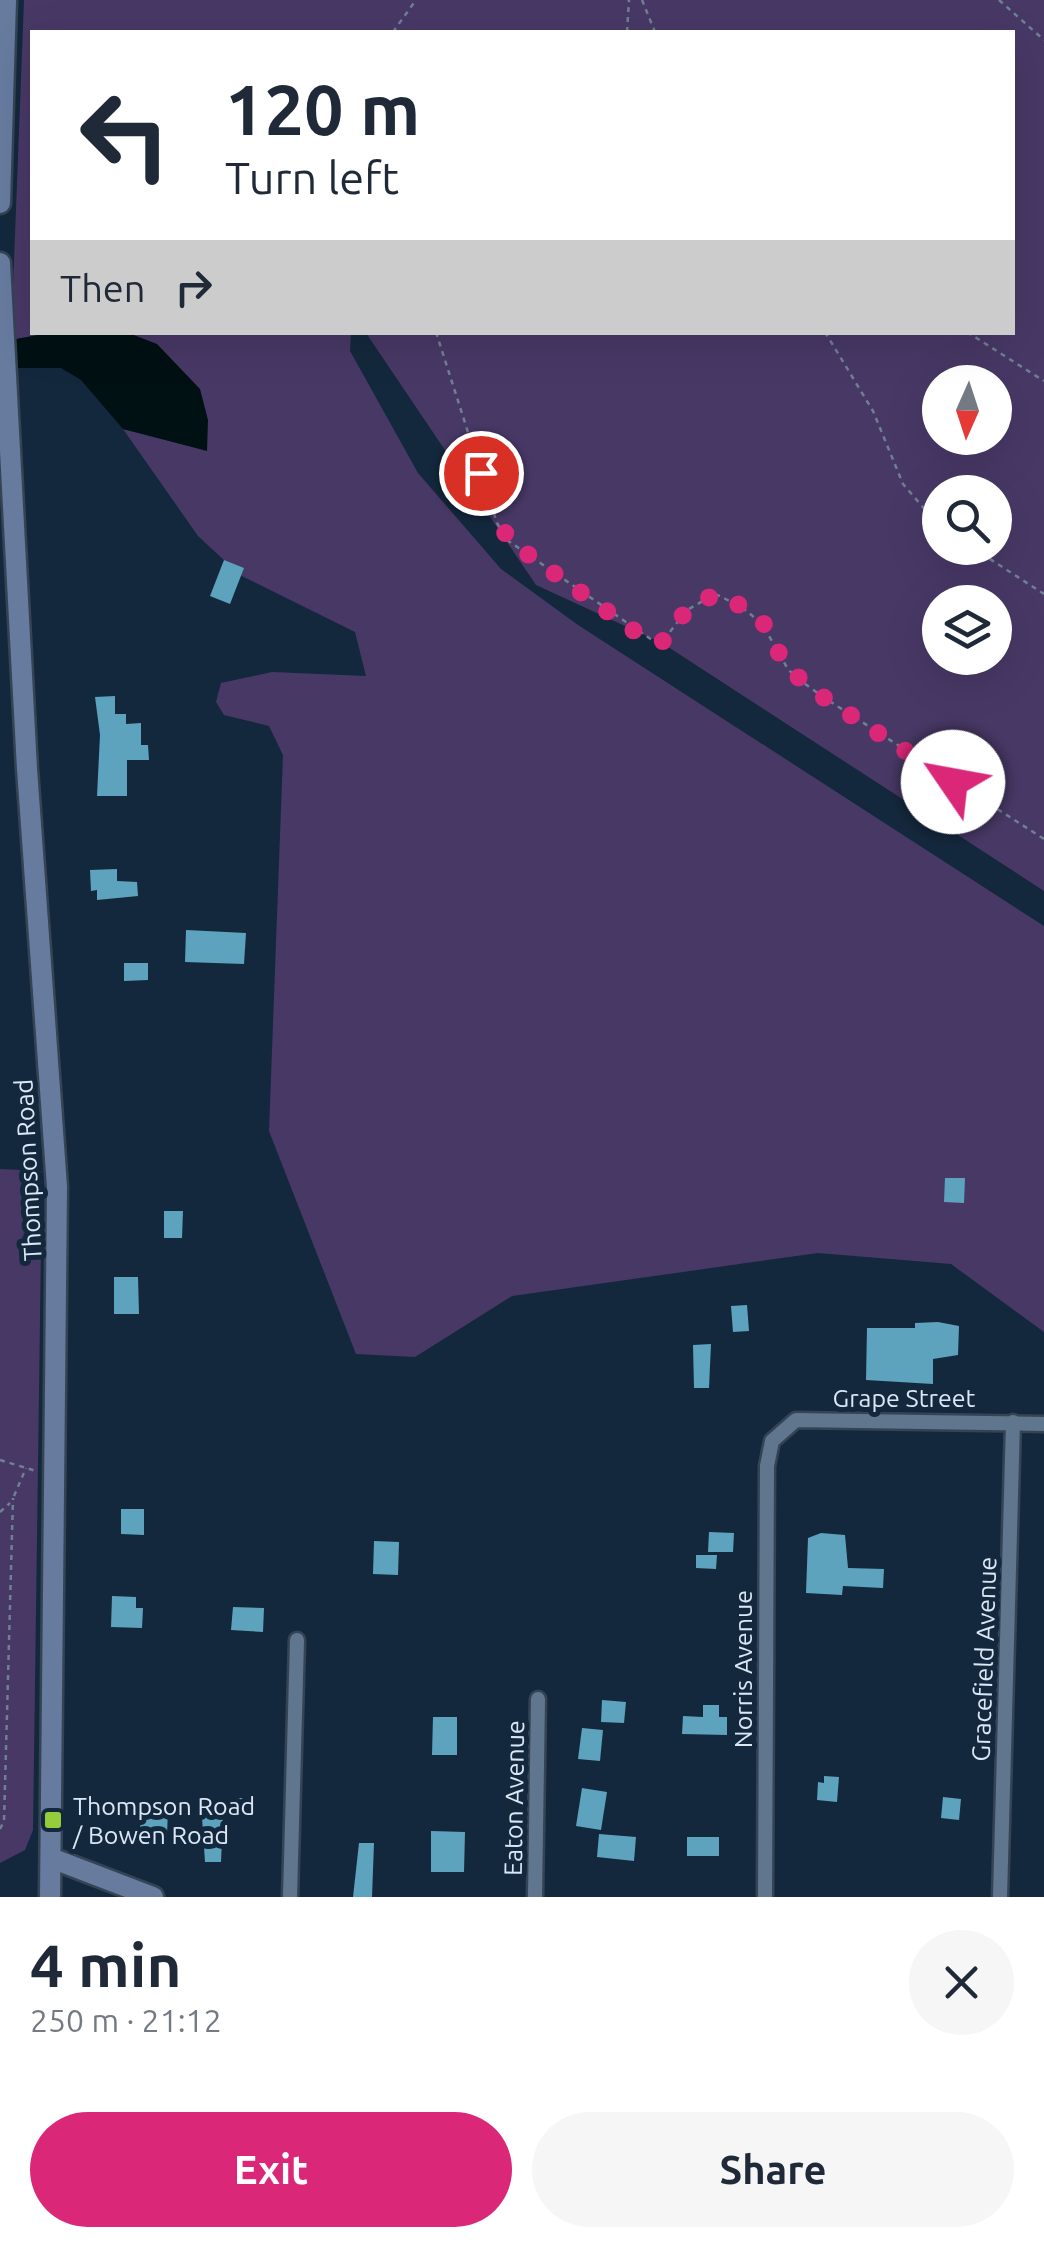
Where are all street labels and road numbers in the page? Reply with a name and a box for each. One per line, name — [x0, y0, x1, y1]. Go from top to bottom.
street label: Thompson Road — [9, 1078, 47, 1262]
street label: Grape Street — [833, 1384, 976, 1412]
street label: Gracefield Avenue — [966, 1556, 1002, 1762]
street label: Norris Avenue — [729, 1590, 757, 1748]
street label: Eaton Avenue — [499, 1720, 529, 1876]

